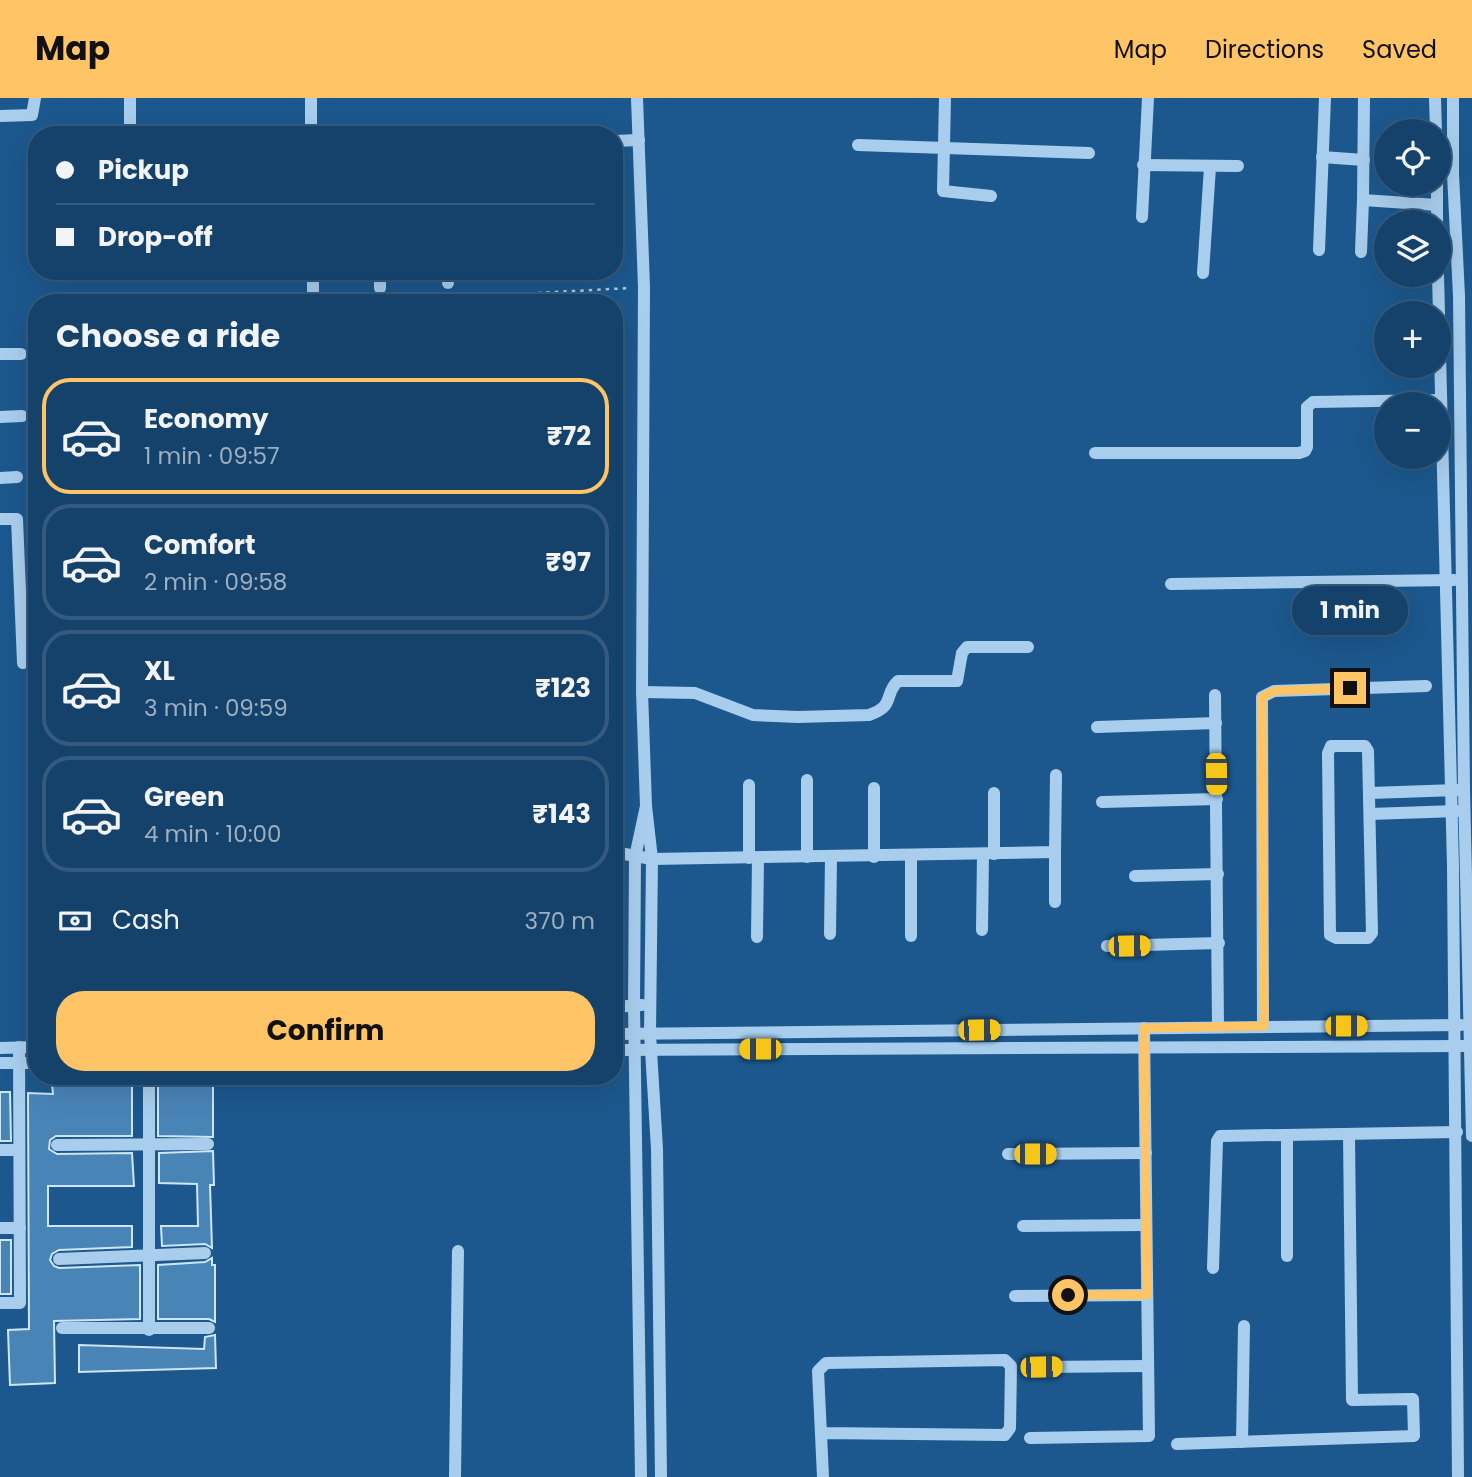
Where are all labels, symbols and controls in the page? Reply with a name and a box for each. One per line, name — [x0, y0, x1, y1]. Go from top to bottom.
text: Map — [35, 25, 110, 72]
text: Map — [1114, 33, 1167, 66]
text: Directions — [1205, 33, 1324, 66]
text: Saved — [1362, 33, 1437, 66]
map controls — [1374, 119, 1451, 469]
button: locate — [1374, 119, 1451, 196]
text: Pickup — [98, 152, 189, 188]
button: layers — [1374, 210, 1451, 287]
text: Drop-off — [98, 219, 213, 255]
button: + — [1374, 301, 1451, 378]
text: Choose a ride — [56, 313, 280, 358]
button: − — [1374, 392, 1451, 469]
text: Economy — [144, 401, 268, 437]
icon: car — [60, 405, 123, 468]
text: ₹72 — [547, 418, 591, 454]
text: 1 min · 09:57 — [144, 440, 280, 472]
text: Comfort — [144, 527, 256, 563]
icon: car — [60, 531, 123, 594]
text: ₹97 — [546, 544, 591, 580]
text: 2 min · 09:58 — [144, 566, 287, 598]
callout: 1 min — [1292, 587, 1408, 636]
text: 1 min — [1320, 594, 1380, 626]
text: XL — [144, 653, 175, 689]
icon: car — [60, 657, 123, 720]
text: ₹123 — [535, 670, 591, 706]
route end — [1334, 672, 1366, 704]
text: 3 min · 09:59 — [144, 692, 288, 724]
car — [1206, 753, 1227, 795]
text: Green — [144, 779, 225, 815]
icon: car — [60, 783, 123, 846]
text: ₹143 — [532, 796, 591, 832]
text: 4 min · 10:00 — [144, 818, 281, 850]
icon: cash — [56, 902, 94, 940]
text: Cash — [112, 902, 180, 938]
text: 370 m — [525, 905, 595, 937]
car — [1108, 935, 1151, 957]
button: Confirm — [56, 991, 595, 1071]
car — [1326, 1016, 1368, 1037]
car — [958, 1019, 1001, 1041]
car — [740, 1039, 782, 1060]
car — [1015, 1144, 1057, 1165]
route start — [1052, 1279, 1084, 1311]
car — [1020, 1356, 1063, 1378]

